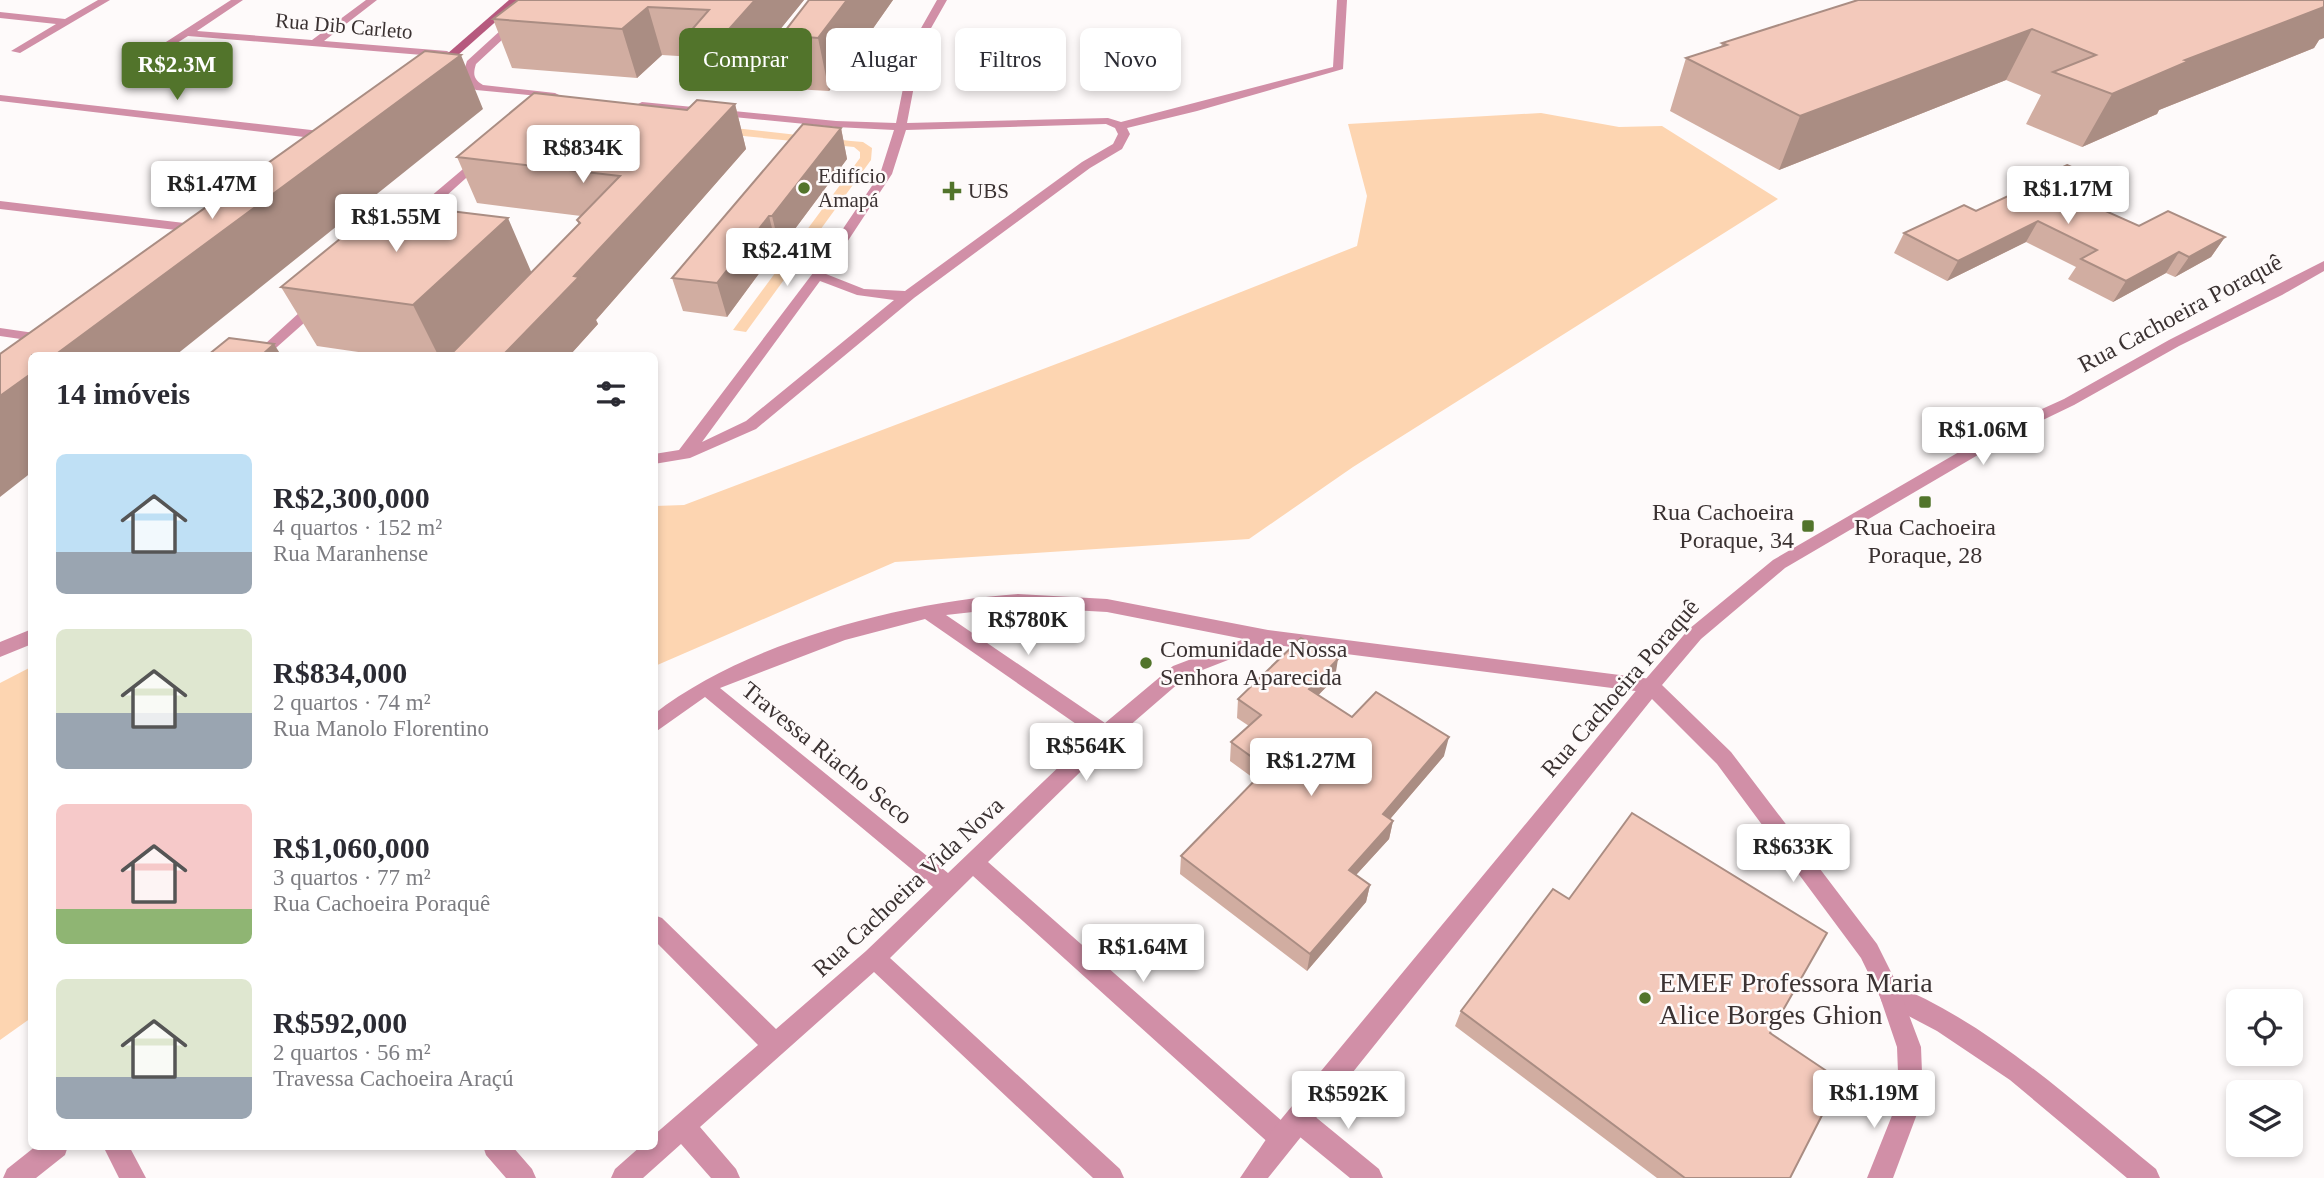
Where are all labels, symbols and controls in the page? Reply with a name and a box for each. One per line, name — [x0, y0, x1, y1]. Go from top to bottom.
street label: Rua Dib Carleto — [274, 8, 414, 44]
chip: Comprar — [679, 28, 812, 91]
chip: Alugar — [826, 28, 941, 91]
chip: Filtros — [955, 28, 1066, 91]
chip: Novo — [1080, 28, 1181, 91]
pin: R$2.3M — [120, 42, 234, 102]
text: R$2.3M — [138, 52, 216, 77]
pin: R$834K — [526, 125, 640, 185]
text: R$834K — [543, 135, 623, 160]
pin: R$1.47M — [147, 162, 277, 221]
place label: Edifício Amapá — [818, 164, 886, 212]
pin: R$1.17M — [2003, 166, 2133, 226]
text: R$1.47M — [167, 171, 257, 196]
text: R$1.17M — [2023, 176, 2113, 201]
place label: UBS — [968, 179, 1009, 203]
marker: Edifício Amapá — [796, 180, 812, 196]
marker: UBS — [942, 181, 962, 201]
pin: R$1.55M — [331, 194, 461, 254]
text: R$1.55M — [351, 204, 441, 229]
pin: R$2.41M — [722, 229, 852, 288]
text: R$2.41M — [742, 238, 832, 263]
street label: Rua Cachoeira Poraquê — [2074, 248, 2286, 378]
icon: filters — [592, 375, 630, 413]
text: 14 imóveis — [56, 377, 190, 410]
pin: R$1.06M — [1918, 407, 2048, 467]
text: R$1.06M — [1938, 417, 2028, 442]
text: R$2,300,000 — [273, 481, 430, 514]
icon: home — [112, 482, 196, 566]
marker: Rua Cachoeira Poraque, 28 — [1917, 494, 1933, 510]
place label: Rua Cachoeira Poraque, 34 — [1652, 499, 1794, 553]
place label: Rua Cachoeira Poraque, 28 — [1854, 514, 1996, 568]
text: 4 quartos · 152 m² — [273, 515, 442, 540]
marker: Rua Cachoeira Poraque, 34 — [1800, 518, 1816, 534]
text: Rua Maranhense — [273, 541, 428, 566]
street label: Rua Cachoeira Poraquê — [1536, 594, 1704, 782]
pin: R$780K — [971, 598, 1085, 657]
text: R$780K — [988, 607, 1068, 632]
place label: Comunidade Nossa Senhora Aparecida — [1160, 636, 1348, 690]
marker: Comunidade Nossa Senhora Aparecida — [1138, 655, 1154, 671]
text: R$834,000 — [273, 656, 407, 689]
icon: home — [112, 657, 196, 741]
street label: Travessa Riacho Seco — [737, 676, 917, 830]
text: 2 quartos · 74 m² — [273, 690, 431, 715]
text: Rua Manolo Florentino — [273, 716, 489, 741]
pin: R$564K — [1029, 724, 1143, 783]
text: R$564K — [1046, 733, 1126, 758]
pin: R$1.27M — [1246, 738, 1376, 798]
text: R$1.27M — [1266, 748, 1356, 773]
street label: Rua Cachoeira Vida Nova — [807, 792, 1009, 982]
pin: R$633K — [1736, 824, 1850, 884]
text: R$1,060,000 — [273, 831, 430, 864]
icon: home — [112, 832, 196, 916]
text: R$633K — [1753, 834, 1833, 859]
text: 3 quartos · 77 m² — [273, 865, 431, 890]
text: Rua Cachoeira Poraquê — [273, 891, 490, 916]
pin: R$1.64M — [1078, 925, 1208, 984]
text: R$1.64M — [1098, 934, 1188, 959]
place label: EMEF Professora Maria Alice Borges Ghion — [1659, 967, 1933, 1030]
map controls — [2226, 989, 2303, 1157]
button: locate — [2226, 989, 2303, 1066]
marker: EMEF Professora Maria Alice Borges Ghion — [1637, 990, 1653, 1006]
text: R$592,000 — [273, 1006, 407, 1039]
icon: home — [112, 1007, 196, 1091]
text: 2 quartos · 56 m² — [273, 1040, 431, 1065]
text: Travessa Cachoeira Araçú — [273, 1066, 514, 1091]
pin: R$1.19M — [1809, 1070, 1939, 1130]
pin: R$592K — [1291, 1072, 1405, 1131]
text: R$1.19M — [1829, 1080, 1919, 1105]
button: layers — [2226, 1080, 2303, 1157]
text: R$592K — [1308, 1081, 1388, 1106]

